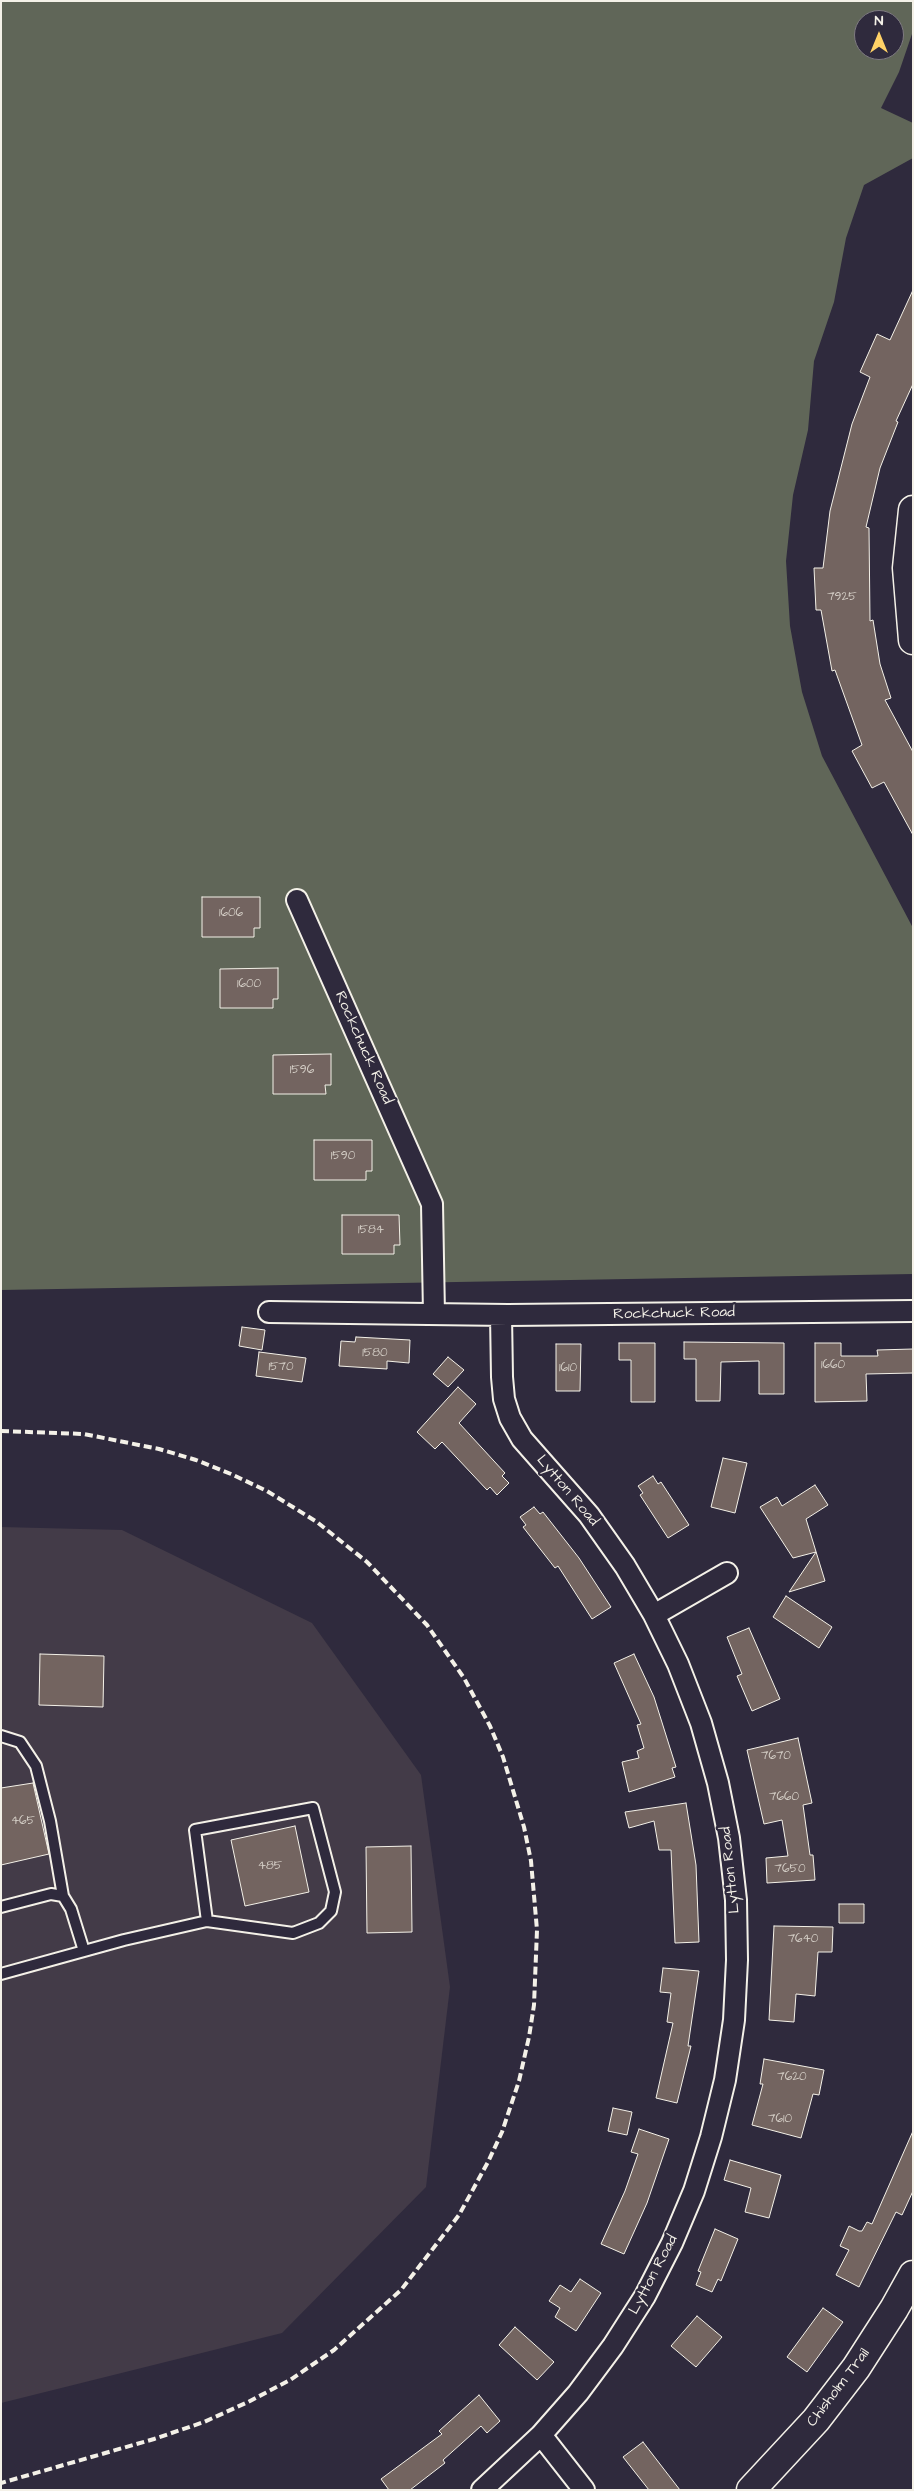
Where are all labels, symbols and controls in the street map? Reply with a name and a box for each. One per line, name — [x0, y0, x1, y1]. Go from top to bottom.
north arrow — [854, 10, 904, 60]
text: N — [875, 11, 883, 31]
house number: 7925 — [827, 590, 857, 604]
house number: 1606 — [219, 906, 243, 920]
house number: 1600 — [237, 977, 261, 991]
street label: Rockchuck Road — [330, 989, 396, 1107]
house number: 1596 — [290, 1063, 314, 1077]
house number: 1590 — [331, 1149, 355, 1163]
house number: 1584 — [358, 1223, 384, 1237]
street label: Rockchuck Road — [613, 1304, 735, 1324]
house number: 1580 — [362, 1346, 388, 1360]
house number: 1660 — [821, 1358, 845, 1372]
house number: 1570 — [269, 1360, 293, 1374]
house number: 1610 — [559, 1361, 577, 1375]
street label: Lytton Road — [532, 1452, 602, 1530]
house number: 7670 — [761, 1749, 791, 1763]
house number: 7660 — [769, 1790, 799, 1804]
house number: 465 — [11, 1814, 35, 1828]
street label: Lytton Road — [717, 1826, 745, 1914]
house number: 485 — [258, 1859, 282, 1873]
house number: 7650 — [775, 1862, 805, 1876]
house number: 7640 — [788, 1932, 818, 1946]
house number: 7620 — [777, 2070, 807, 2084]
house number: 7610 — [768, 2112, 792, 2126]
street label: Lytton Road — [626, 2232, 682, 2318]
street label: Chisholm Trail — [804, 2345, 874, 2431]

